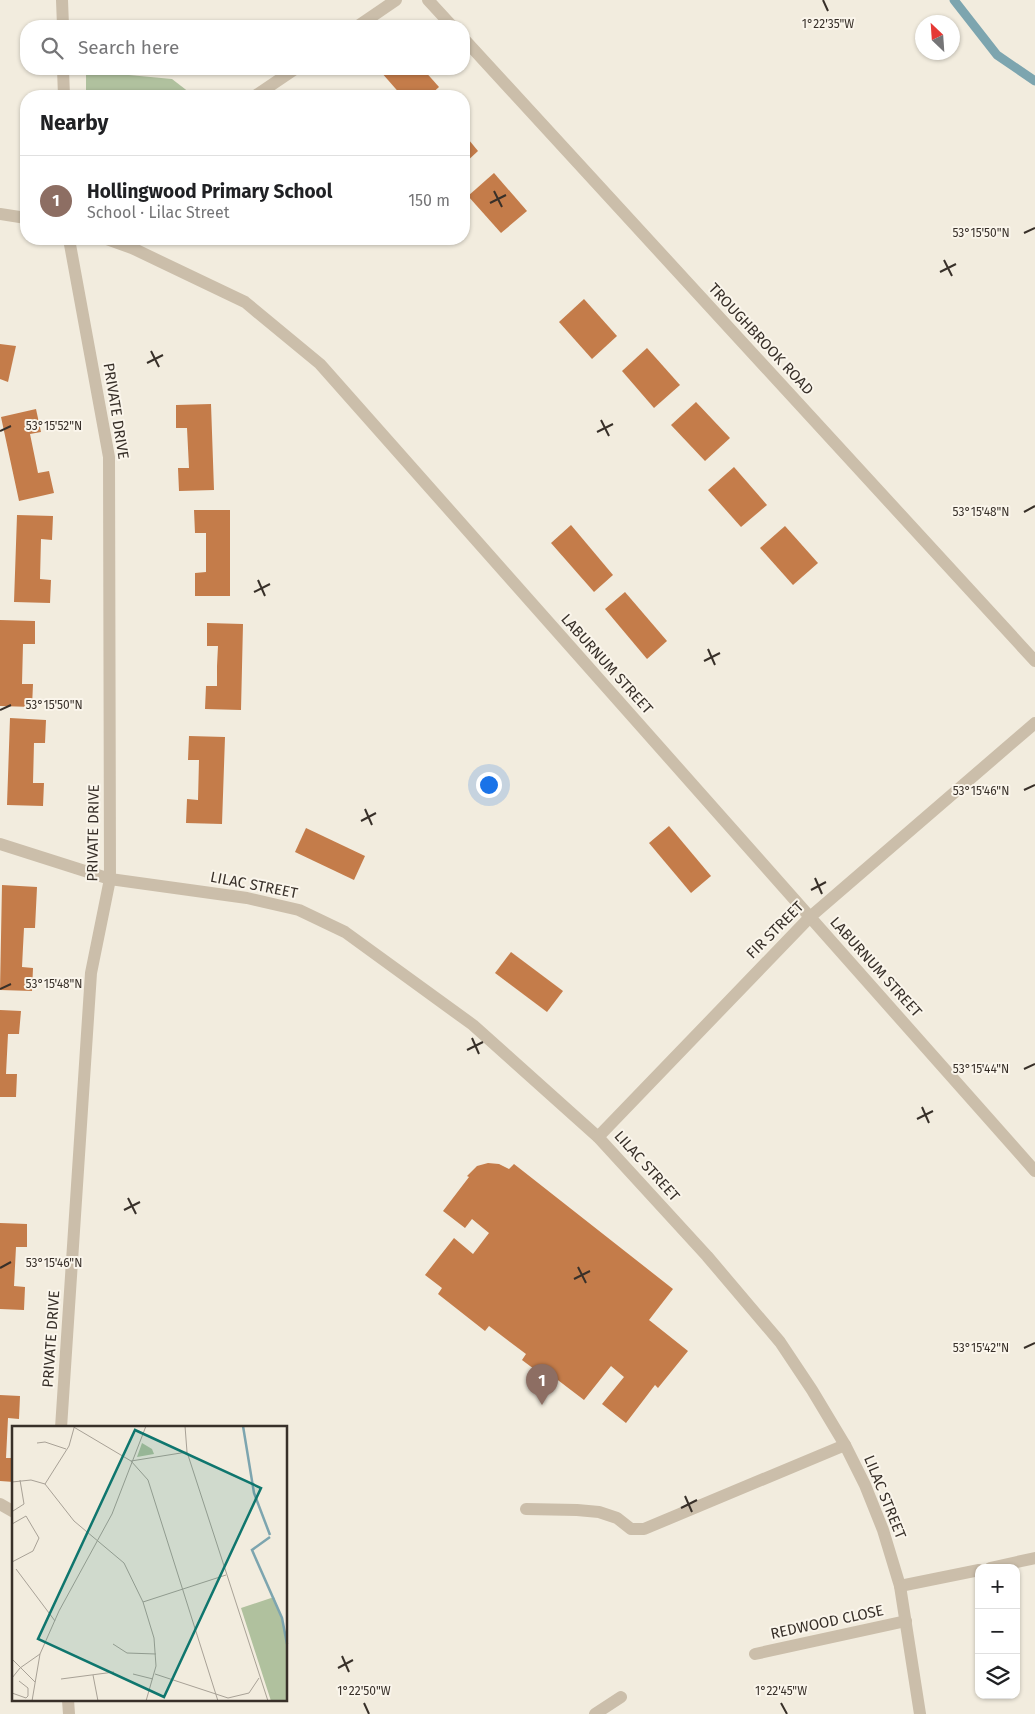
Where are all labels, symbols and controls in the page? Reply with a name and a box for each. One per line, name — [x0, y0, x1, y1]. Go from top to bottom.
north arrow — [915, 15, 960, 60]
text: 1°22'35"W — [802, 17, 854, 31]
search box — [20, 20, 470, 75]
icon: search — [38, 34, 66, 62]
text: Search here — [78, 36, 179, 59]
text: Nearby — [40, 110, 108, 136]
text: Hollingwood Primary School — [87, 180, 332, 203]
text: 1 — [52, 191, 60, 210]
text: 150 m — [408, 191, 450, 210]
text: School · Lilac Street — [87, 203, 230, 222]
text: 53°15'50"N — [952, 226, 1010, 240]
street label: TROUGHBROOK ROAD — [705, 280, 817, 398]
street label: PRIVATE DRIVE — [99, 361, 133, 461]
text: 53°15'52"N — [26, 419, 82, 433]
text: 53°15'48"N — [953, 505, 1010, 519]
street label: LABURNUM STREET — [557, 610, 657, 718]
text: 53°15'50"N — [25, 698, 83, 712]
your location — [476, 772, 502, 798]
street label: PRIVATE DRIVE — [83, 784, 103, 882]
text: 53°15'46"N — [953, 784, 1009, 798]
street label: LILAC STREET — [209, 868, 299, 902]
street label: FIR STREET — [743, 898, 807, 962]
street label: LABURNUM STREET — [826, 913, 926, 1021]
text: 53°15'48"N — [26, 977, 83, 991]
text: 53°15'44"N — [953, 1062, 1009, 1076]
street label: LILAC STREET — [611, 1127, 684, 1205]
text: 53°15'46"N — [26, 1256, 82, 1270]
street label: PRIVATE DRIVE — [39, 1290, 63, 1388]
text: 53°15'42"N — [953, 1341, 1009, 1355]
pin: 1 — [526, 1364, 558, 1405]
inset map — [12, 1426, 288, 1702]
street label: LILAC STREET — [860, 1453, 910, 1542]
map controls — [975, 1564, 1020, 1699]
button: + — [975, 1564, 1020, 1609]
street label: REDWOOD CLOSE — [769, 1601, 885, 1643]
button: − — [975, 1609, 1020, 1654]
button: layers — [975, 1654, 1020, 1699]
text: 1°22'50"W — [337, 1684, 391, 1698]
text: 1°22'45"W — [755, 1684, 807, 1698]

